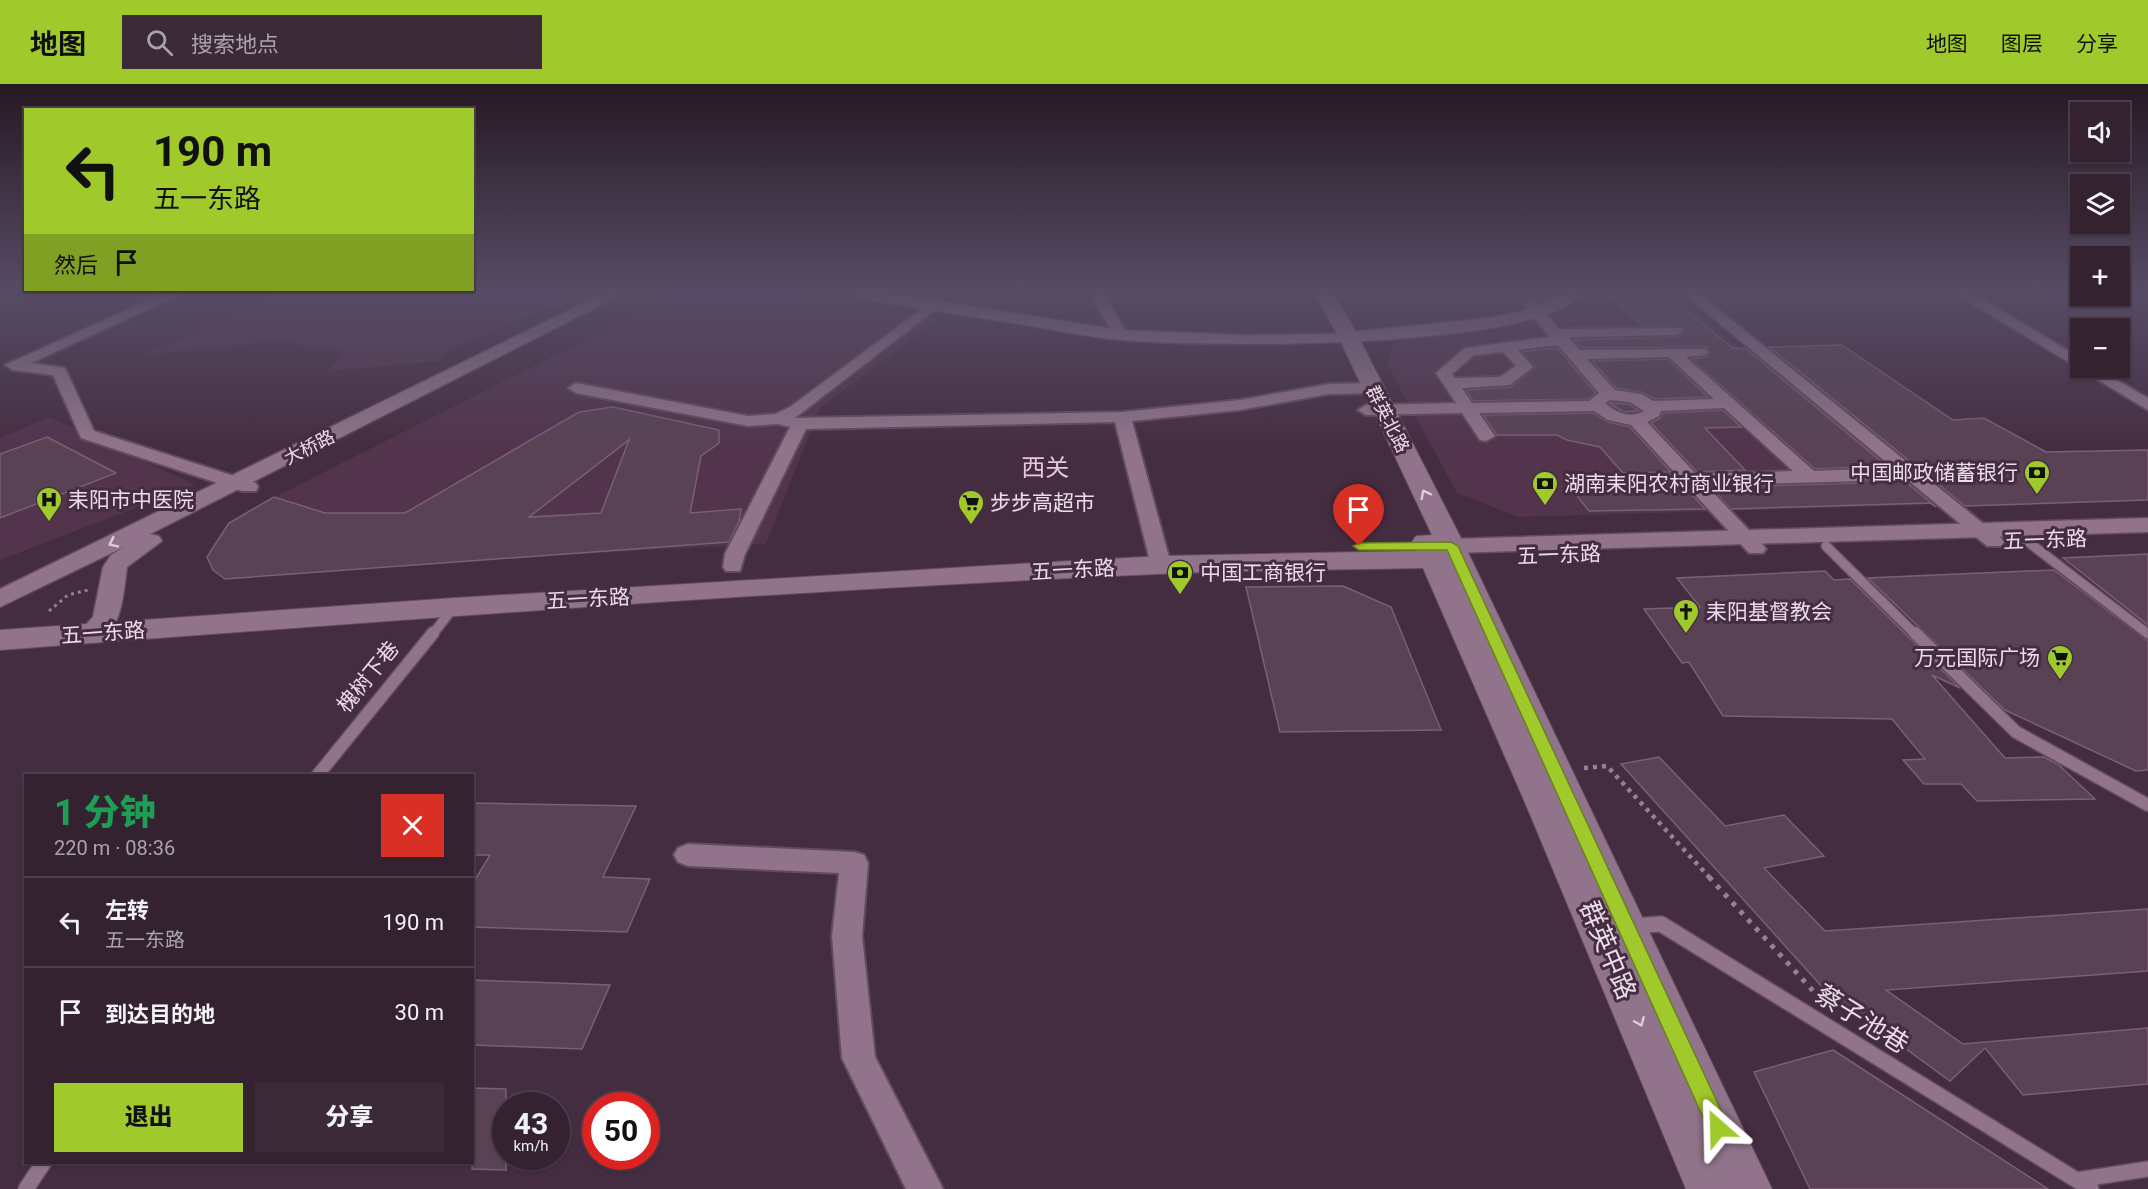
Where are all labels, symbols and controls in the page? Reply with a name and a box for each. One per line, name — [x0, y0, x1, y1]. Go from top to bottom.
search box — [122, 15, 542, 69]
icon: search — [143, 26, 176, 59]
text: 地图 — [30, 28, 86, 61]
text: 搜索地点 — [191, 32, 279, 57]
text: 地图 — [1926, 32, 1968, 56]
text: 图层 — [2001, 32, 2043, 56]
text: 分享 — [2076, 32, 2118, 56]
map controls — [2070, 102, 2130, 378]
button: sound — [2070, 102, 2130, 162]
text: 190 m — [153, 127, 272, 176]
icon: left — [54, 132, 132, 210]
button: layers — [2070, 174, 2130, 234]
text: 五一东路 — [153, 183, 261, 215]
icon: arrive — [110, 246, 143, 279]
button: + — [2070, 246, 2130, 306]
text: 然后 — [54, 253, 98, 278]
button: − — [2070, 318, 2130, 378]
street label: 群英北路 — [1362, 382, 1414, 456]
street label: 大桥路 — [280, 425, 338, 469]
district label: 西关 — [1021, 454, 1069, 482]
bank icon: 中国邮政储蓄银行 — [2022, 458, 2052, 496]
place label: 中国邮政储蓄银行 — [1850, 461, 2018, 485]
bank icon: 湖南耒阳农村商业银行 — [1530, 469, 1560, 507]
place label: 湖南耒阳农村商业银行 — [1564, 472, 1774, 496]
pin — [1333, 484, 1384, 546]
hospital icon: 耒阳市中医院 — [34, 485, 64, 523]
place label: 耒阳市中医院 — [68, 488, 194, 512]
supermarket icon: 步步高超市 — [956, 488, 986, 526]
one-way arrow — [1421, 489, 1432, 500]
place label: 步步高超市 — [990, 491, 1095, 515]
icon: arrive — [1342, 493, 1375, 526]
street label: 五一东路 — [2003, 527, 2087, 553]
one-way arrow — [108, 536, 119, 548]
street label: 五一东路 — [1517, 542, 1601, 568]
street label: 五一东路 — [1030, 556, 1116, 584]
bank icon: 中国工商银行 — [1165, 558, 1195, 596]
place label: 中国工商银行 — [1200, 561, 1326, 585]
street label: 五一东路 — [545, 585, 631, 613]
church icon: 耒阳基督教会 — [1671, 597, 1701, 635]
place label: 耒阳基督教会 — [1706, 600, 1832, 624]
street label: 五一东路 — [60, 618, 146, 648]
street label: 槐树下巷 — [332, 637, 404, 717]
supermarket icon: 万元国际广场 — [2045, 643, 2075, 681]
place label: 万元国际广场 — [1914, 646, 2040, 670]
text: 1 分钟 — [54, 792, 156, 834]
button: close — [381, 794, 444, 857]
text: 220 m · 08:36 — [54, 836, 175, 860]
street label: 群英中路 — [1574, 896, 1642, 1004]
text: 左转 — [105, 898, 149, 923]
icon: left — [54, 906, 87, 939]
text: 190 m — [382, 910, 444, 935]
text: 五一东路 — [105, 928, 185, 952]
street label: 蔡子池巷 — [1810, 979, 1914, 1059]
icon: arrive — [54, 996, 87, 1029]
text: 30 m — [395, 1000, 444, 1025]
text: 到达目的地 — [105, 1002, 215, 1027]
one-way arrow — [1633, 1016, 1645, 1027]
button: 退出 — [54, 1083, 243, 1152]
button: 分享 — [255, 1083, 444, 1152]
speed limit sign: 50 — [582, 1092, 660, 1170]
position arrow — [1686, 1096, 1750, 1160]
text: 43 — [514, 1106, 548, 1141]
text: km/h — [513, 1137, 549, 1155]

